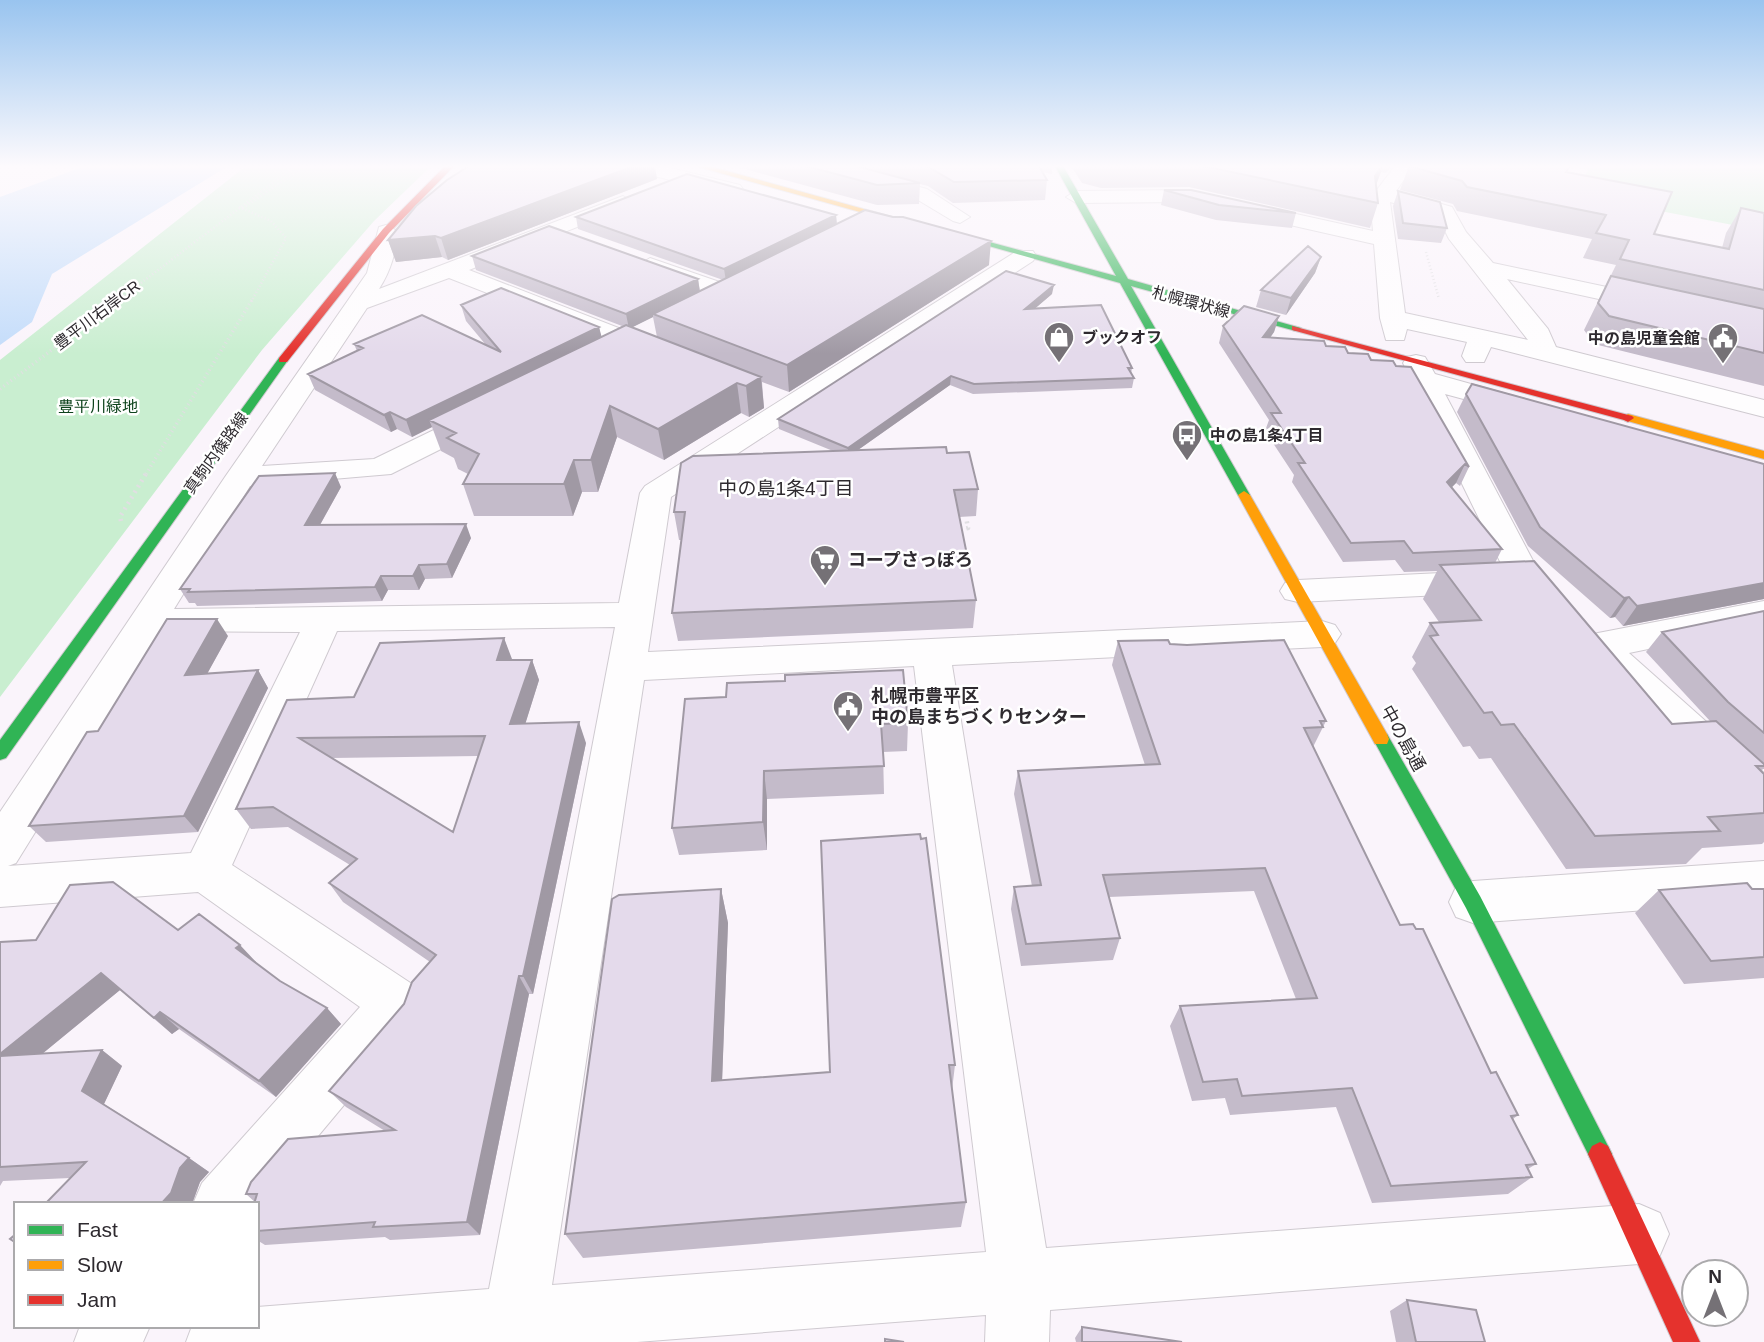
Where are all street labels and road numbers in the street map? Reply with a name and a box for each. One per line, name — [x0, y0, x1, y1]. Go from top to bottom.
street label: 豊平川右岸CR — [51, 277, 143, 353]
street label: 札幌環状線 — [1150, 283, 1232, 321]
street label: 真駒内篠路線 — [181, 409, 251, 497]
street label: 中の島通 — [1377, 702, 1429, 774]

